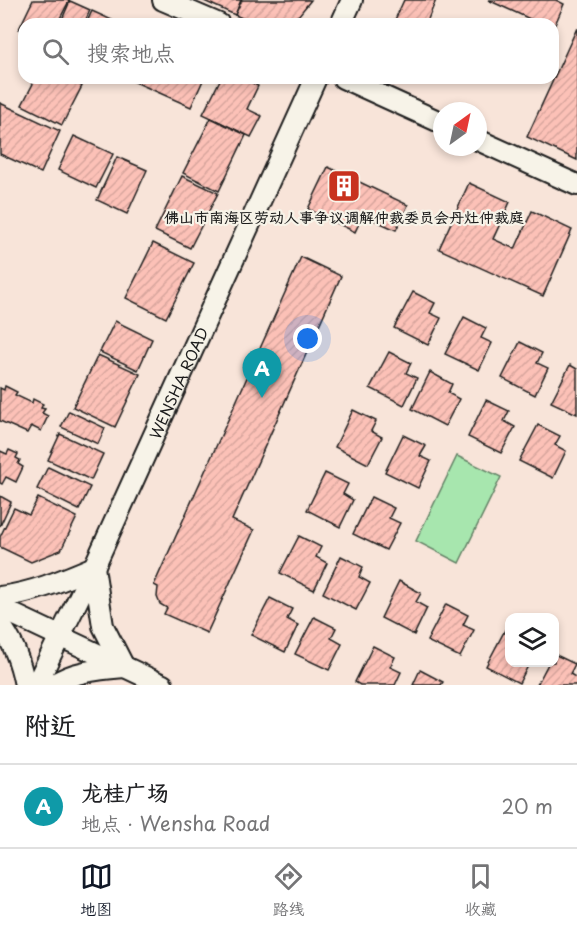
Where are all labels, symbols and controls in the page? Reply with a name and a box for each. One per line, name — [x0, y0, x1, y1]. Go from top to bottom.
search box — [18, 18, 559, 84]
icon: search — [39, 35, 72, 68]
text: 搜索地点 — [87, 35, 175, 68]
north arrow — [433, 102, 487, 156]
building icon: 佛山市南海区劳动人事争议调解仲裁委员会丹灶仲裁庭 — [326, 168, 362, 204]
place label: 佛山市南海区劳动人事争议调解仲裁委员会丹灶仲裁庭 — [164, 205, 524, 228]
street label: WENSHA ROAD — [142, 323, 213, 442]
your location — [293, 324, 322, 353]
pin: A — [242, 348, 282, 398]
map controls — [505, 613, 559, 667]
button: layers — [505, 613, 559, 667]
text: 附近 — [24, 705, 76, 744]
text: 龙桂广场 — [81, 775, 169, 808]
text: A — [36, 791, 51, 821]
text: 20 m — [501, 791, 553, 821]
text: 地点 · Wensha Road — [81, 808, 270, 838]
tab: 地图 — [80, 860, 113, 920]
tab: 路线 — [272, 860, 305, 920]
tab: 收藏 — [464, 860, 497, 920]

